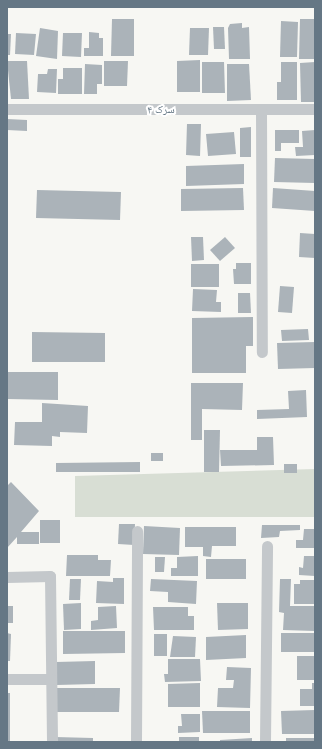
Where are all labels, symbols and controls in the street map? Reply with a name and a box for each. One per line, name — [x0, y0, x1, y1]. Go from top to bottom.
street label: سرک ۴ — [147, 103, 175, 117]

